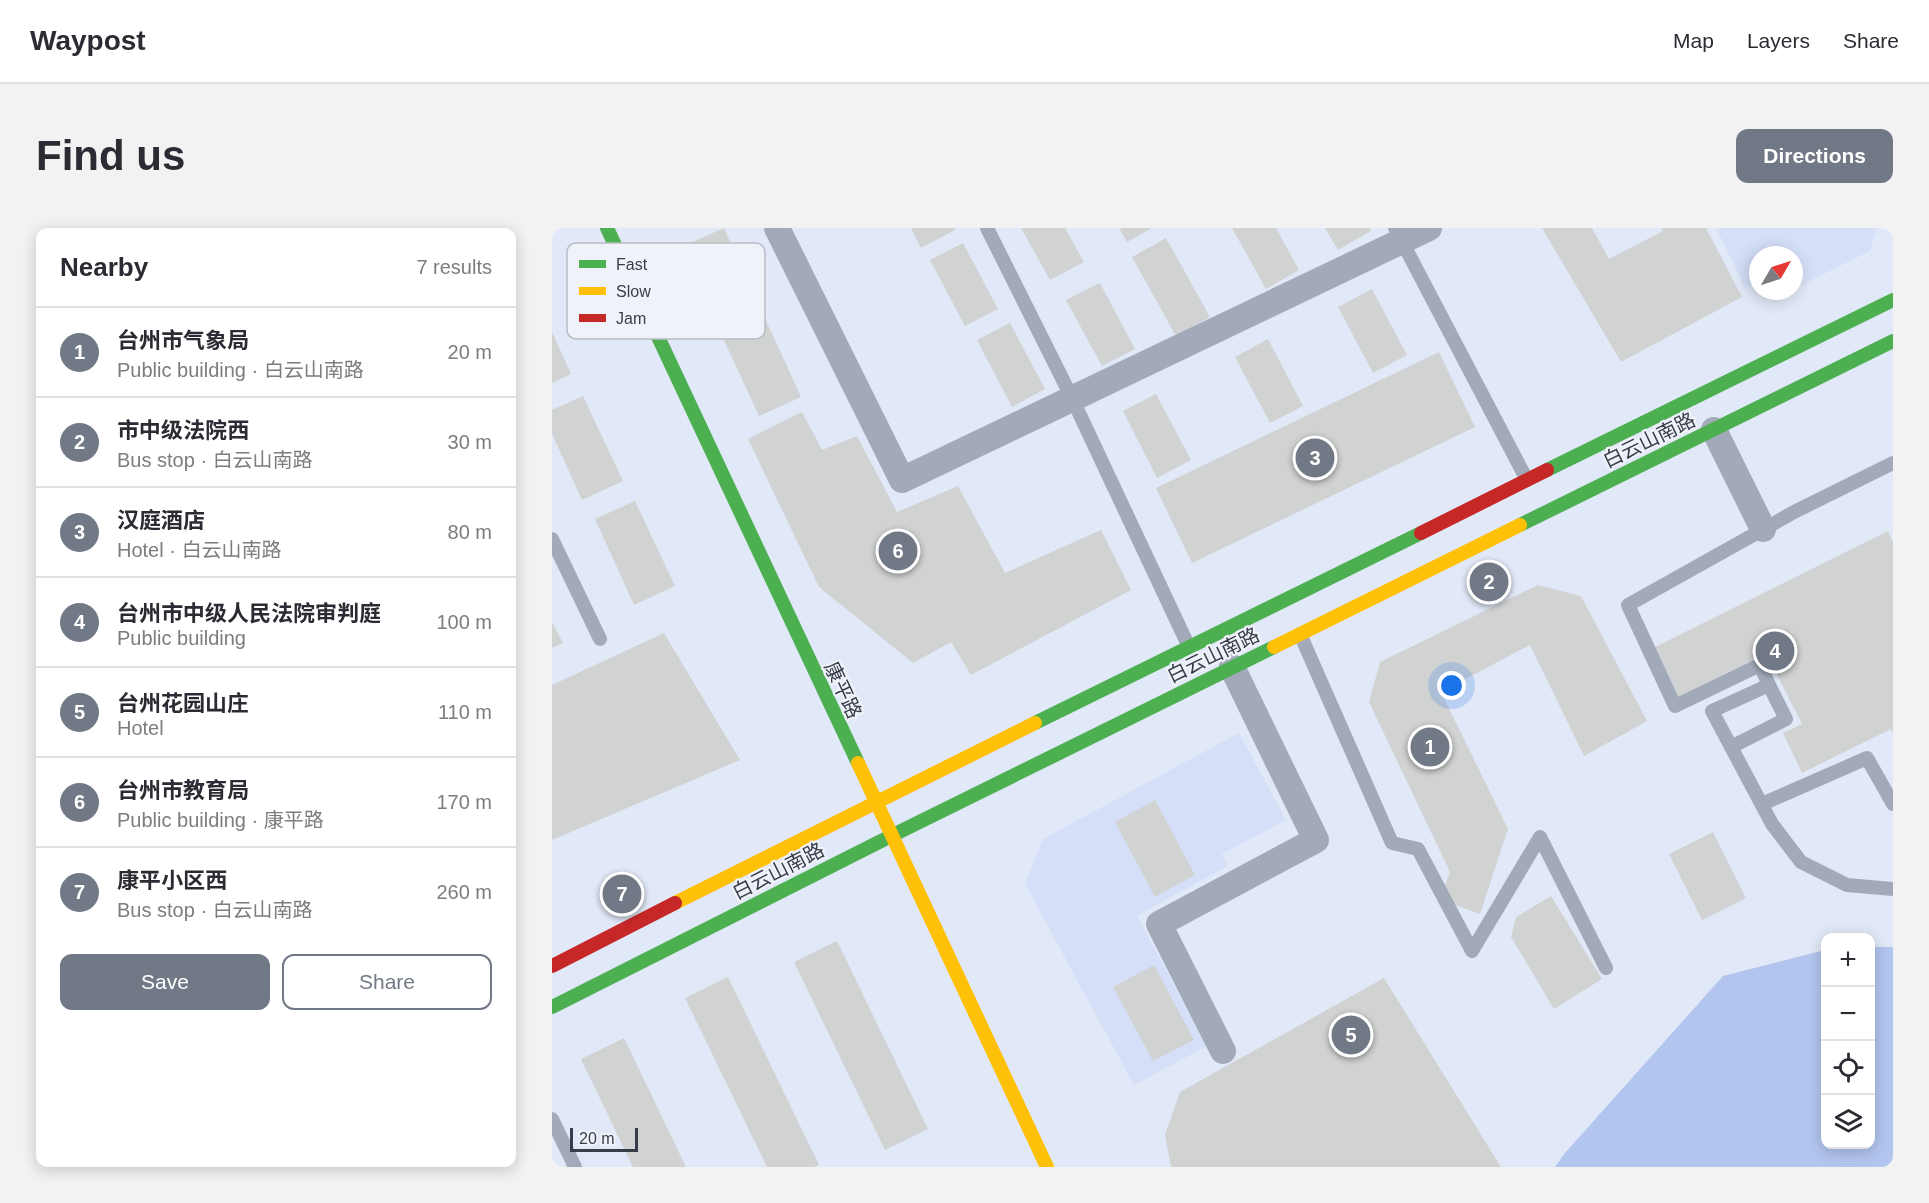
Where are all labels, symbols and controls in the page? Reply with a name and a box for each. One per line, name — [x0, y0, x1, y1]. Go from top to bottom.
text: Waypost — [30, 25, 146, 56]
text: Map — [1673, 29, 1714, 52]
text: Layers — [1747, 29, 1810, 52]
text: Share — [1843, 29, 1899, 52]
button: Directions — [1736, 129, 1893, 183]
text: Find us — [36, 132, 185, 179]
legend — [567, 243, 765, 339]
north arrow — [1749, 246, 1803, 300]
text: Nearby — [60, 252, 148, 282]
text: 7 results — [416, 256, 492, 278]
text: Fast — [616, 256, 648, 273]
text: Slow — [616, 283, 651, 300]
text: Jam — [616, 310, 646, 327]
text: 台州市气象局 — [117, 328, 249, 353]
text: 1 — [74, 341, 85, 363]
text: 20 m — [448, 341, 492, 363]
text: Public building · 白云山南路 — [117, 359, 364, 381]
street label: 白云山南路 — [1599, 408, 1699, 472]
text: 市中级法院西 — [117, 418, 249, 443]
text: 2 — [74, 431, 85, 453]
text: 30 m — [448, 431, 492, 453]
pin: 3 — [1296, 436, 1335, 480]
text: Bus stop · 白云山南路 — [117, 449, 313, 471]
text: 汉庭酒店 — [117, 508, 205, 533]
text: 3 — [74, 521, 85, 543]
text: 80 m — [448, 521, 492, 543]
pin: 6 — [878, 528, 918, 574]
text: Hotel · 白云山南路 — [117, 539, 281, 561]
pin: 2 — [1470, 560, 1508, 604]
text: 台州市中级人民法院审判庭 — [117, 601, 381, 626]
text: 4 — [74, 611, 85, 633]
text: 100 m — [436, 611, 492, 633]
street label: 白云山南路 — [1163, 623, 1263, 687]
text: Public building — [117, 627, 246, 649]
pin: 4 — [1756, 628, 1794, 674]
street label: 康平路 — [820, 658, 866, 722]
your location — [1437, 671, 1466, 700]
text: 台州花园山庄 — [117, 691, 249, 716]
text: 5 — [74, 701, 85, 723]
text: 110 m — [438, 701, 492, 723]
text: Hotel — [117, 717, 164, 739]
pin: 1 — [1410, 724, 1450, 770]
text: 台州市教育局 — [117, 778, 249, 803]
text: 6 — [74, 791, 85, 813]
text: 170 m — [436, 791, 492, 813]
text: Public building · 康平路 — [117, 809, 324, 831]
street label: 白云山南路 — [728, 838, 828, 904]
text: 康平小区西 — [117, 868, 227, 893]
pin: 7 — [602, 872, 642, 916]
text: 7 — [74, 881, 85, 903]
text: 260 m — [436, 881, 492, 903]
text: Bus stop · 白云山南路 — [117, 899, 313, 921]
map controls — [1821, 933, 1875, 1149]
button: + — [1821, 933, 1875, 987]
button: Save — [60, 954, 270, 1010]
button: Share — [282, 954, 492, 1010]
button: − — [1821, 987, 1875, 1041]
pin: 5 — [1332, 1012, 1370, 1058]
button: locate — [1821, 1041, 1875, 1095]
button: layers — [1821, 1095, 1875, 1149]
scale bar — [570, 1125, 638, 1152]
text: 20 m — [579, 1130, 615, 1147]

